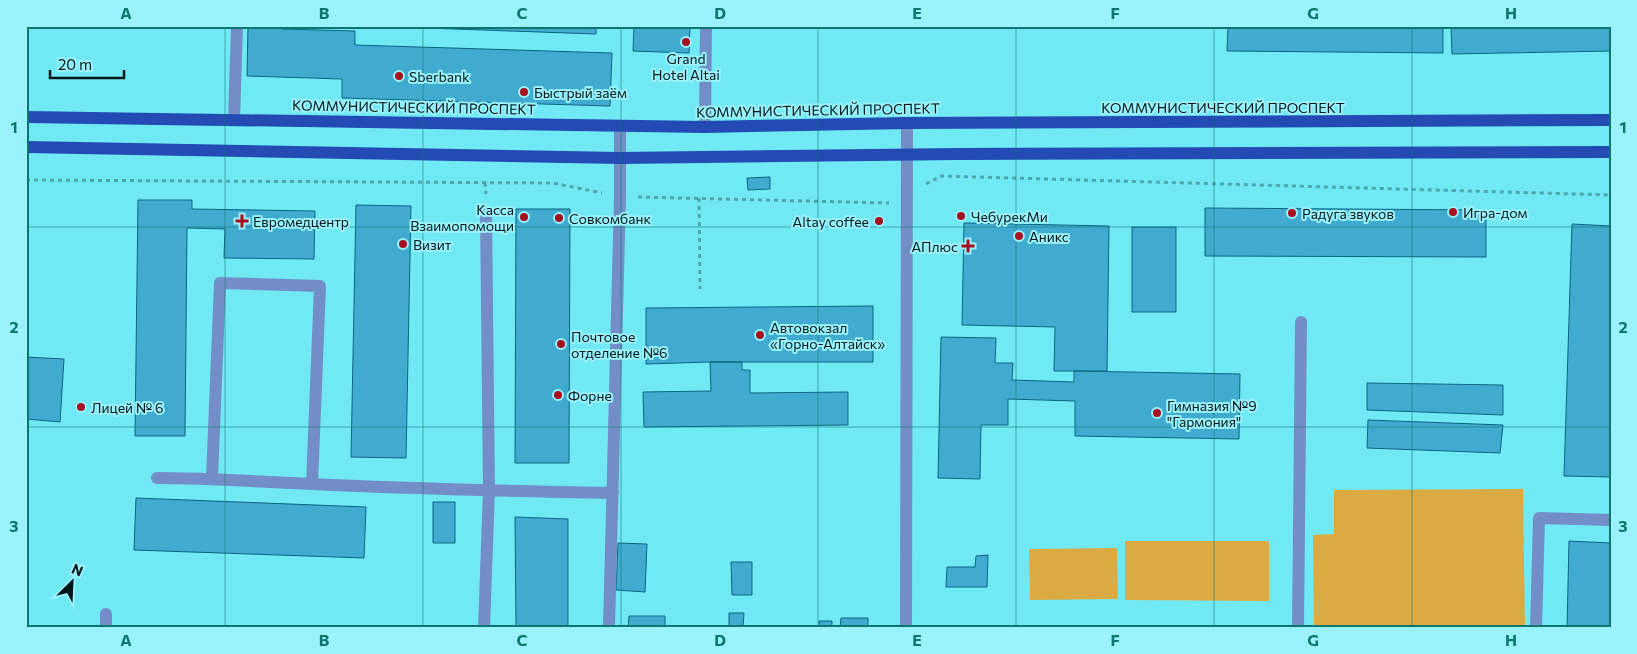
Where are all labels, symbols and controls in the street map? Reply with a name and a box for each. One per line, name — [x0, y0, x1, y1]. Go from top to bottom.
text: A — [120, 3, 132, 22]
text: B — [319, 3, 330, 22]
text: C — [517, 3, 528, 22]
text: D — [714, 3, 726, 22]
text: E — [912, 3, 922, 22]
text: F — [1110, 3, 1120, 22]
text: G — [1307, 3, 1319, 22]
text: H — [1505, 3, 1517, 22]
marker: Grand Hotel Altai — [680, 36, 692, 48]
scale bar — [50, 48, 124, 80]
place label: Grand Hotel Altai — [652, 50, 720, 83]
text: 20 m — [58, 55, 92, 73]
place label: Sberbank — [409, 68, 470, 85]
marker: Sberbank — [393, 70, 405, 82]
place label: Быстрый заём — [534, 84, 627, 101]
marker: Быстрый заём — [518, 86, 530, 98]
street label: КОММУНИСТИЧЕСКИЙ ПРОСПЕКТ — [292, 96, 536, 118]
street label: КОММУНИСТИЧЕСКИЙ ПРОСПЕКТ — [696, 99, 940, 121]
street label: КОММУНИСТИЧЕСКИЙ ПРОСПЕКТ — [1101, 99, 1345, 116]
text: 1 — [10, 117, 18, 136]
text: 1 — [1619, 117, 1627, 136]
place label: Касса Взаимопомощи — [410, 201, 514, 234]
place label: Игра-дом — [1463, 204, 1528, 221]
place label: Радуга звуков — [1302, 205, 1394, 222]
marker: Игра-дом — [1447, 206, 1459, 218]
marker: Радуга звуков — [1286, 207, 1298, 219]
place label: ЧебурекМи — [971, 208, 1048, 225]
place label: Совкомбанк — [569, 210, 652, 227]
marker: ЧебурекМи — [955, 210, 967, 222]
marker: Касса Взаимопомощи — [518, 211, 530, 223]
marker: Совкомбанк — [553, 212, 565, 224]
place label: Евромедцентр — [253, 213, 349, 230]
place label: Altay coffee — [793, 213, 869, 230]
marker: Евромедцентр — [235, 214, 249, 228]
marker: Altay coffee — [873, 215, 885, 227]
place label: Аникс — [1029, 228, 1069, 245]
marker: Аникс — [1013, 230, 1025, 242]
place label: Визит — [413, 236, 452, 253]
marker: Визит — [397, 238, 409, 250]
place label: АПлюс — [911, 238, 958, 255]
marker: АПлюс — [962, 240, 974, 252]
text: 2 — [9, 317, 19, 336]
text: 2 — [1618, 317, 1628, 336]
place label: Автовокзал «Горно-Алтайск» — [770, 319, 885, 352]
place label: Почтовое отделение №6 — [571, 328, 668, 361]
marker: Автовокзал «Горно-Алтайск» — [754, 329, 766, 341]
marker: Почтовое отделение №6 — [555, 338, 567, 350]
place label: Форне — [568, 387, 612, 404]
marker: Форне — [552, 389, 564, 401]
place label: Гимназия №9 "Гармония" — [1167, 397, 1257, 430]
place label: Лицей № 6 — [91, 399, 163, 416]
marker: Лицей № 6 — [75, 401, 87, 413]
marker: Гимназия №9 "Гармония" — [1151, 407, 1163, 419]
text: 3 — [9, 516, 19, 535]
text: 3 — [1618, 516, 1628, 535]
north arrow — [48, 556, 98, 606]
text: N — [69, 560, 86, 580]
text: A — [120, 630, 132, 649]
text: B — [319, 630, 330, 649]
text: C — [517, 630, 528, 649]
text: D — [714, 630, 726, 649]
text: E — [912, 630, 922, 649]
text: F — [1110, 630, 1120, 649]
text: G — [1307, 630, 1319, 649]
text: H — [1505, 630, 1517, 649]

